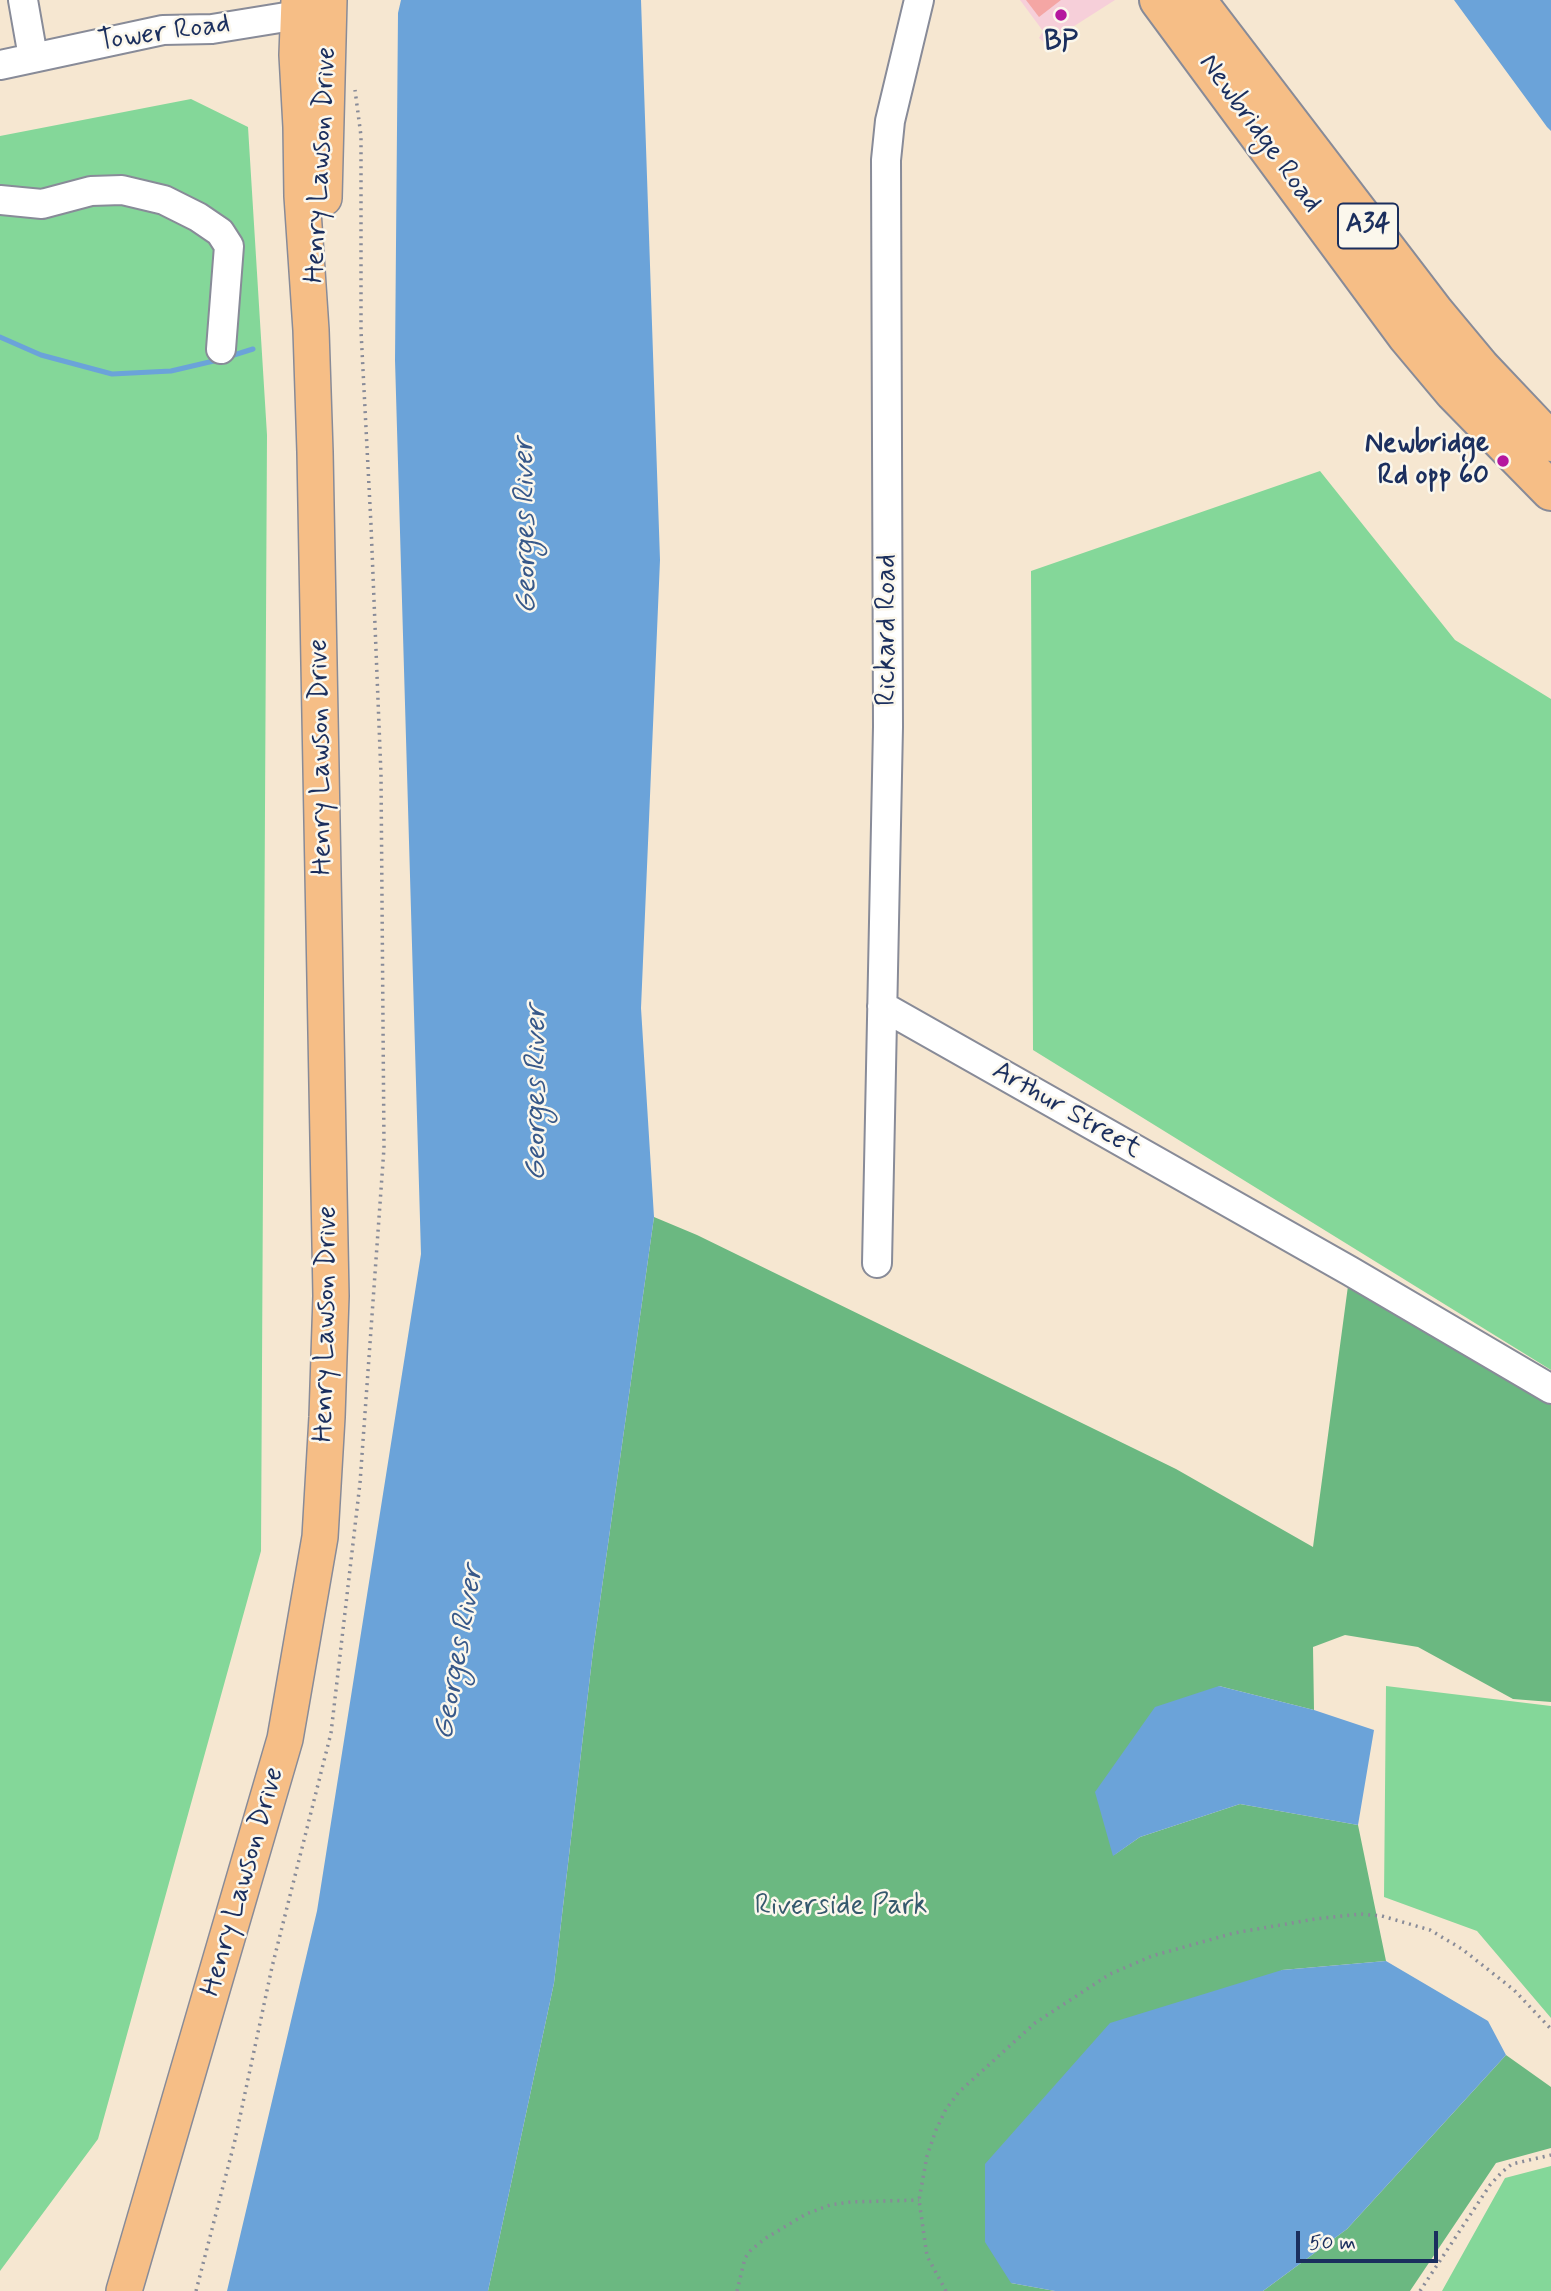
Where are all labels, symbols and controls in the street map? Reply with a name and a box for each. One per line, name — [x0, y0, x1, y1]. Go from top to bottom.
marker: BP — [1053, 7, 1069, 23]
street label: Tower Road — [96, 8, 232, 60]
place label: BP — [1044, 26, 1078, 60]
street label: Henry Lawson Drive — [299, 46, 345, 284]
street label: Newbridge Road — [1190, 48, 1328, 220]
road number: A34 — [1338, 204, 1398, 248]
place label: Newbridge Rd opp 60 — [1365, 428, 1489, 494]
water label: Georges River — [507, 438, 547, 614]
marker: Newbridge Rd opp 60 — [1495, 453, 1511, 469]
street label: Rickard Road — [871, 554, 905, 706]
street label: Henry Lawson Drive — [303, 638, 341, 876]
water label: Georges River — [520, 1005, 556, 1181]
street label: Arthur Street — [986, 1055, 1146, 1167]
street label: Henry Lawson Drive — [308, 1205, 346, 1443]
water label: Georges River — [427, 1563, 493, 1743]
street label: Henry Lawson Drive — [195, 1764, 293, 2000]
park label: Riverside Park — [755, 1890, 927, 1924]
scale bar — [1299, 2218, 1441, 2262]
text: 50 m — [1309, 2229, 1356, 2257]

